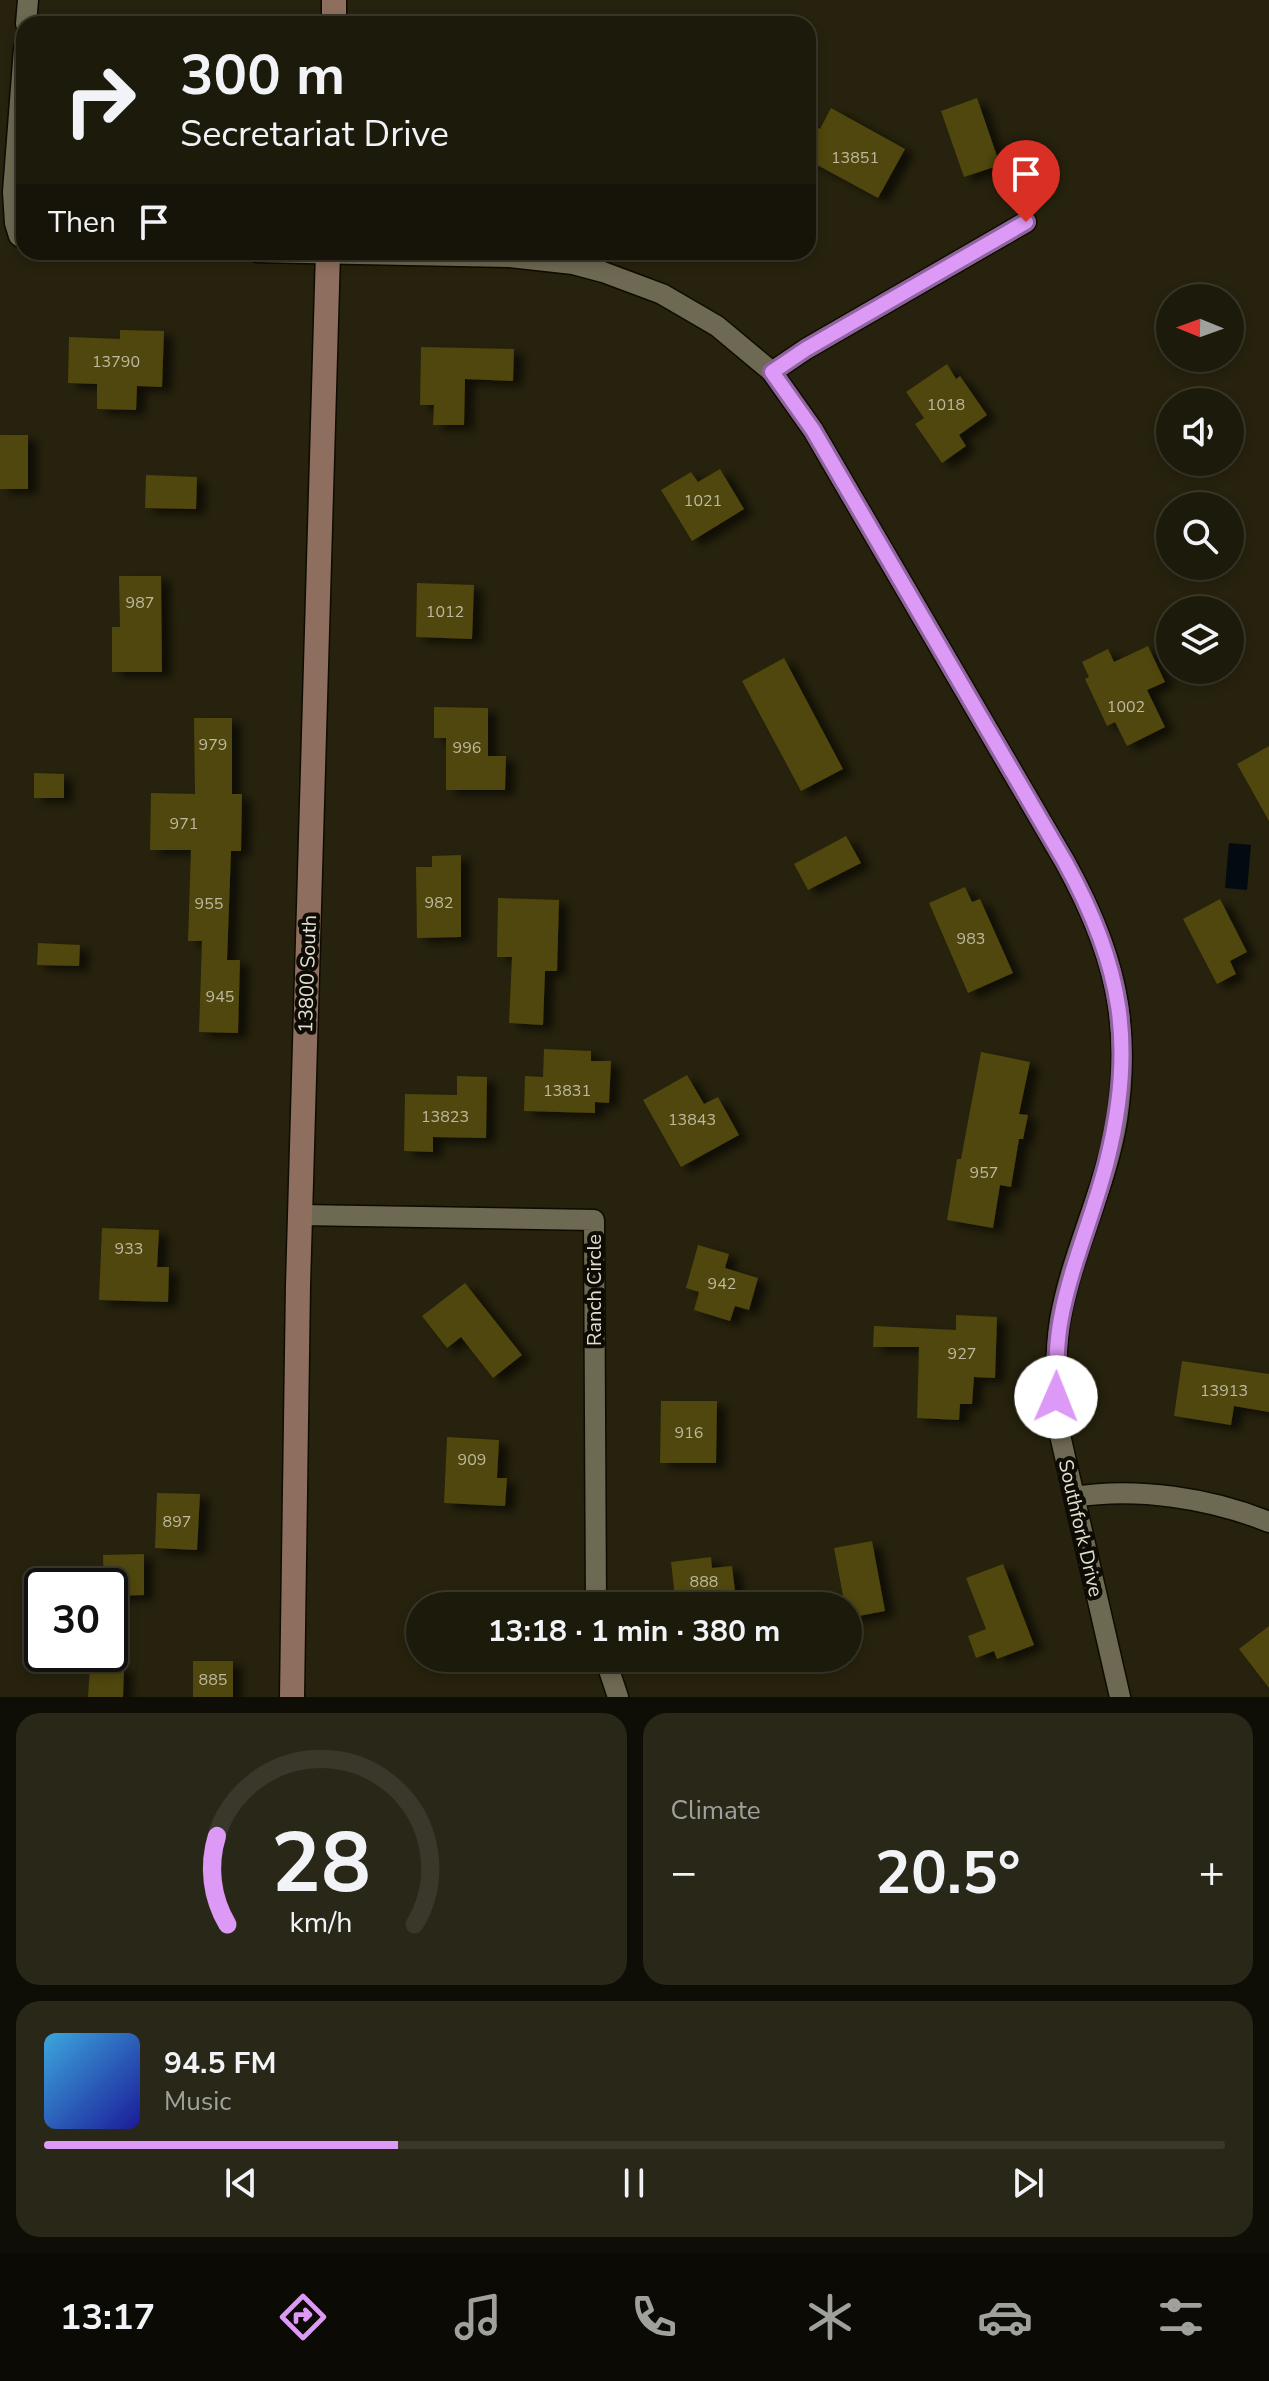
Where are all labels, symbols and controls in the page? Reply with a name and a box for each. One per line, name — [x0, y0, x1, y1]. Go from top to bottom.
text: 300 m — [180, 37, 345, 114]
icon: right — [48, 48, 152, 152]
text: Secretariat Drive — [180, 110, 449, 159]
pin — [992, 140, 1060, 222]
house number: 13851 — [831, 147, 879, 169]
icon: arrive — [1004, 152, 1048, 196]
icon: arrive — [132, 200, 176, 244]
text: Then — [48, 202, 116, 243]
north arrow — [1156, 284, 1244, 372]
map controls — [1156, 284, 1244, 684]
house number: 13790 — [92, 351, 140, 373]
button: sound — [1156, 388, 1244, 476]
house number: 1018 — [927, 394, 965, 416]
house number: 1021 — [684, 490, 722, 512]
button: search — [1156, 492, 1244, 580]
house number: 987 — [126, 592, 154, 614]
button: layers — [1156, 596, 1244, 684]
house number: 1012 — [426, 601, 464, 623]
house number: 1002 — [1107, 696, 1145, 718]
house number: 979 — [199, 734, 227, 756]
house number: 996 — [453, 737, 481, 759]
house number: 971 — [170, 813, 198, 835]
house number: 982 — [425, 892, 453, 914]
house number: 955 — [195, 893, 223, 915]
street label: 13800 South — [292, 915, 323, 1034]
house number: 983 — [957, 928, 985, 950]
house number: 945 — [206, 986, 234, 1008]
house number: 13831 — [543, 1080, 591, 1102]
house number: 13823 — [421, 1106, 469, 1128]
house number: 13843 — [668, 1109, 716, 1131]
house number: 957 — [970, 1162, 998, 1184]
street label: Ranch Circle — [581, 1234, 608, 1346]
house number: 933 — [115, 1238, 143, 1260]
house number: 942 — [708, 1273, 736, 1295]
house number: 927 — [948, 1343, 976, 1365]
position arrow — [1014, 1355, 1098, 1439]
house number: 13913 — [1200, 1380, 1248, 1402]
house number: 916 — [675, 1422, 703, 1444]
house number: 909 — [458, 1449, 486, 1471]
street label: Southfork Drive — [1052, 1457, 1109, 1599]
house number: 897 — [163, 1511, 191, 1533]
speed limit sign: 30 — [24, 1568, 128, 1672]
house number: 888 — [690, 1571, 718, 1593]
text: 13:18 · 1 min · 380 m — [488, 1611, 780, 1652]
house number: 885 — [199, 1669, 227, 1691]
text: Climate — [671, 1793, 761, 1828]
text: 28 — [271, 1807, 371, 1920]
text: 20.5° — [875, 1832, 1021, 1914]
text: − — [671, 1843, 697, 1903]
text: + — [1199, 1843, 1225, 1903]
text: km/h — [290, 1903, 353, 1942]
text: 94.5 FM — [164, 2043, 276, 2084]
text: Music — [164, 2084, 231, 2119]
icon: previous — [219, 2161, 263, 2205]
icon: pause — [612, 2161, 656, 2205]
icon: next — [1006, 2161, 1050, 2205]
icon: directions — [275, 2289, 331, 2345]
icon: music — [450, 2289, 506, 2345]
icon: phone — [626, 2289, 682, 2345]
icon: climate — [802, 2289, 858, 2345]
icon: car — [977, 2289, 1033, 2345]
icon: filters — [1153, 2289, 1209, 2345]
text: 13:17 — [60, 2293, 155, 2342]

